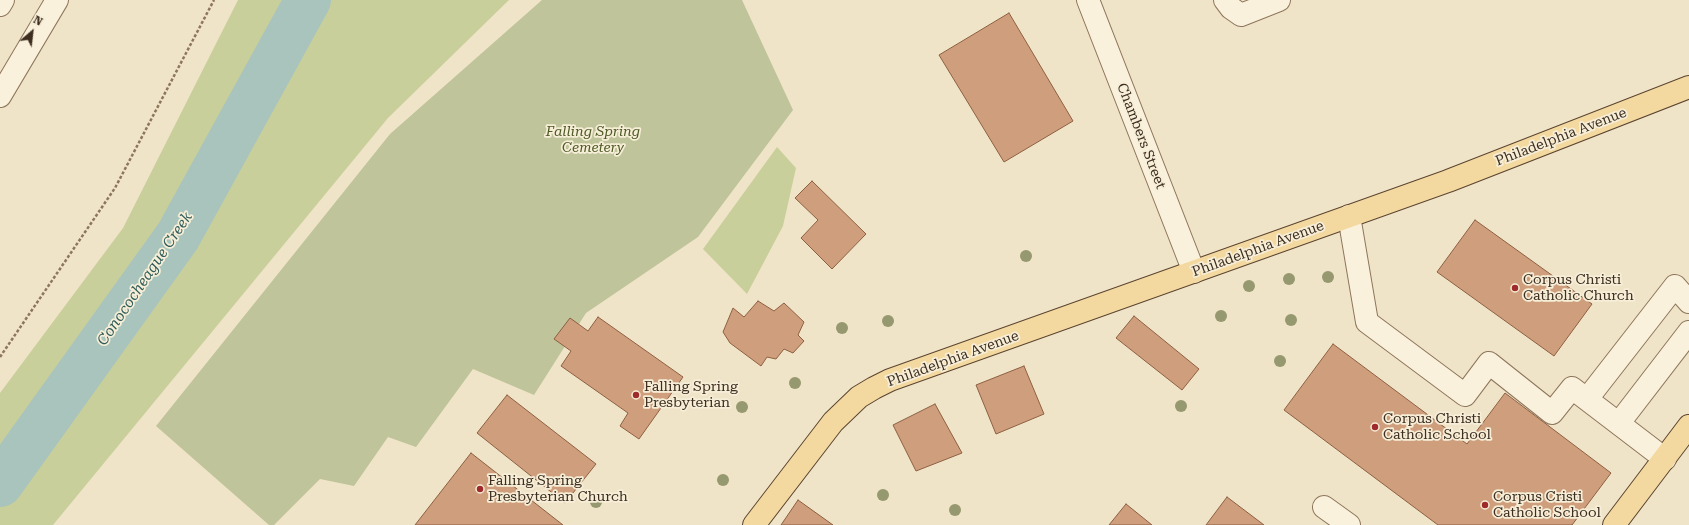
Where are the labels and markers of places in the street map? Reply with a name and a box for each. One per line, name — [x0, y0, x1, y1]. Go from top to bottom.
place label: Corpus Christi Catholic Church — [1523, 272, 1634, 304]
marker: Corpus Christi Catholic Church — [1510, 283, 1520, 293]
place label: Falling Spring Presbyterian — [644, 379, 738, 412]
marker: Falling Spring Presbyterian — [631, 390, 641, 400]
place label: Corpus Christi Catholic School — [1383, 411, 1491, 444]
marker: Corpus Christi Catholic School — [1370, 422, 1380, 432]
place label: Falling Spring Presbyterian Church — [488, 473, 628, 506]
marker: Falling Spring Presbyterian Church — [475, 484, 485, 494]
place label: Corpus Cristi Catholic School — [1493, 489, 1601, 522]
marker: Corpus Cristi Catholic School — [1480, 500, 1490, 510]

